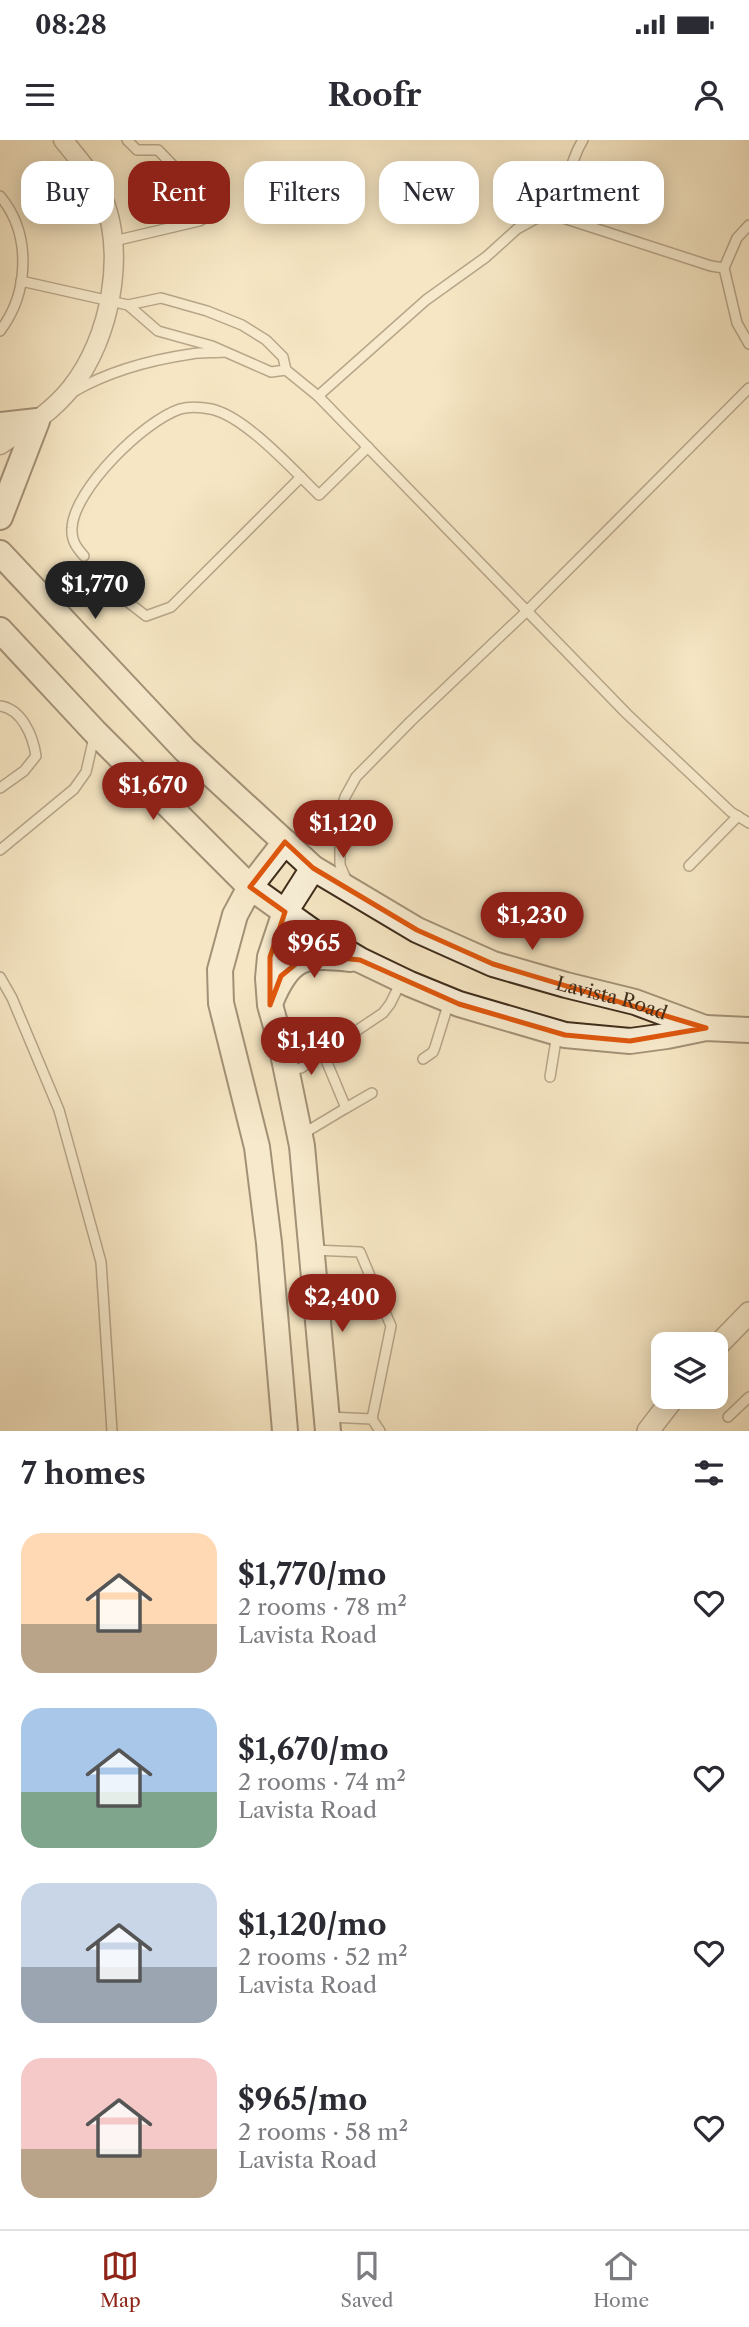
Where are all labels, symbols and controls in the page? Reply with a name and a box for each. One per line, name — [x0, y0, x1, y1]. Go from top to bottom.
text: 08:28 — [35, 9, 107, 41]
text: Roofr — [328, 75, 421, 114]
icon: menu — [21, 76, 59, 114]
icon: person — [690, 76, 728, 114]
chip: Buy — [21, 161, 114, 224]
chip: Rent — [128, 161, 230, 224]
chip: Filters — [244, 161, 365, 224]
chip: New — [379, 161, 479, 224]
chip: Apartment — [493, 161, 664, 224]
pin: $1,770 — [38, 561, 152, 621]
text: $1,770 — [61, 570, 129, 598]
pin: $1,670 — [96, 762, 210, 822]
text: $1,670 — [118, 771, 188, 799]
pin: $1,120 — [286, 800, 400, 860]
text: $1,120 — [309, 809, 377, 837]
pin: $1,230 — [475, 892, 589, 952]
text: $1,230 — [497, 901, 567, 929]
pin: $965 — [273, 920, 355, 980]
text: $965 — [287, 929, 341, 957]
street label: Lavista Road — [553, 971, 671, 1025]
pin: $1,140 — [254, 1018, 368, 1077]
text: $1,140 — [277, 1026, 345, 1054]
pin: $2,400 — [285, 1274, 399, 1334]
text: $2,400 — [304, 1283, 380, 1311]
map controls — [651, 1332, 728, 1409]
button: layers — [651, 1332, 728, 1409]
icon: filters — [690, 1454, 728, 1492]
text: 7 homes — [21, 1455, 146, 1492]
text: $1,770/mo — [238, 1556, 386, 1593]
icon: home — [77, 1561, 161, 1645]
icon: heart — [690, 1584, 728, 1622]
text: 2 rooms · 78 m² — [238, 1593, 407, 1621]
text: Lavista Road — [238, 1621, 377, 1649]
text: $1,670/mo — [238, 1731, 389, 1768]
icon: home — [77, 1736, 161, 1820]
icon: heart — [690, 1759, 728, 1797]
text: 2 rooms · 74 m² — [238, 1768, 406, 1796]
text: Lavista Road — [238, 1796, 377, 1824]
text: $1,120/mo — [238, 1906, 387, 1943]
icon: home — [77, 1911, 161, 1995]
icon: heart — [690, 1934, 728, 1972]
text: 2 rooms · 52 m² — [238, 1943, 408, 1971]
text: Lavista Road — [238, 1971, 377, 1999]
text: $965/mo — [238, 2081, 367, 2118]
icon: home — [77, 2086, 161, 2170]
icon: heart — [690, 2109, 728, 2147]
text: 2 rooms · 58 m² — [238, 2118, 408, 2146]
text: Lavista Road — [238, 2146, 377, 2174]
tab: Map — [100, 2247, 141, 2312]
tab: Saved — [341, 2247, 393, 2312]
tab: Home — [593, 2247, 649, 2312]

